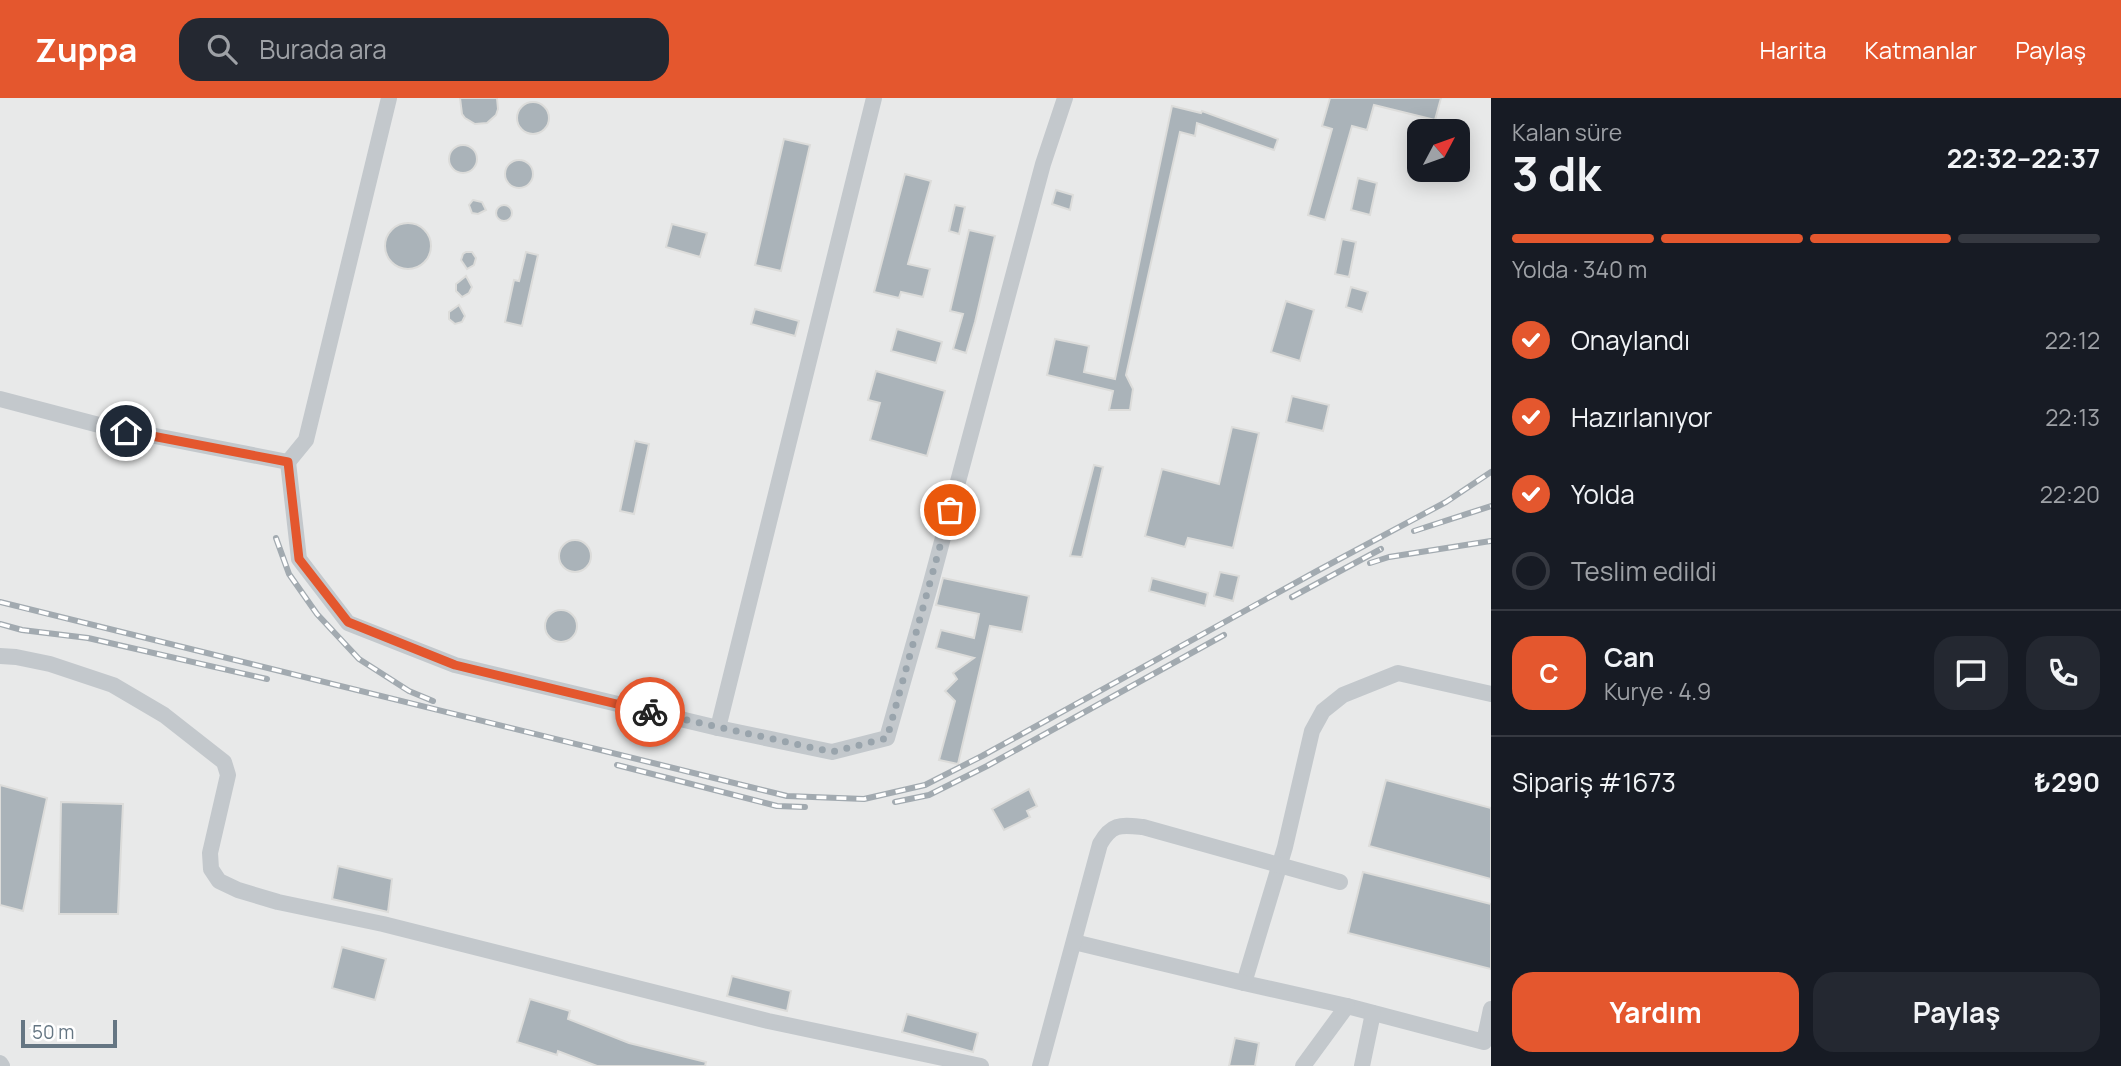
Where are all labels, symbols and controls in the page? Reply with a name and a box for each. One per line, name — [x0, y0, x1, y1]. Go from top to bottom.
search box — [179, 18, 669, 81]
text: Zuppa — [35, 27, 137, 72]
icon: search — [203, 30, 241, 68]
text: Burada ara — [259, 31, 387, 67]
text: Harita — [1760, 33, 1827, 66]
text: Katmanlar — [1865, 33, 1977, 66]
text: Paylaş — [2015, 33, 2086, 66]
text: Kalan süre — [1512, 116, 1622, 148]
north arrow — [1407, 119, 1470, 182]
map controls — [1407, 119, 1470, 182]
text: 22:32–22:37 — [1947, 140, 2100, 176]
text: 3 dk — [1512, 142, 1601, 205]
text: Yolda · 340 m — [1512, 253, 1647, 285]
icon: check — [1512, 321, 1550, 359]
text: Onaylandı — [1571, 322, 1690, 358]
text: 22:12 — [2045, 324, 2100, 356]
icon: check — [1512, 398, 1550, 436]
text: Hazırlanıyor — [1571, 399, 1712, 435]
pin — [96, 401, 156, 461]
text: 22:13 — [2045, 401, 2100, 433]
icon: home — [107, 412, 145, 450]
icon: check — [1512, 475, 1550, 513]
text: Yolda — [1571, 476, 1635, 512]
text: 22:20 — [2040, 478, 2100, 510]
pin — [920, 480, 980, 540]
icon: bag — [931, 491, 969, 529]
text: Teslim edildi — [1571, 553, 1717, 589]
button: chat — [1934, 636, 2008, 710]
button: phone — [2026, 636, 2100, 710]
text: Can — [1604, 639, 1654, 675]
text: C — [1539, 655, 1559, 691]
text: Kurye · 4.9 — [1604, 675, 1711, 707]
courier — [615, 677, 685, 747]
icon: bike — [631, 693, 669, 731]
text: Sipariş #1673 — [1512, 764, 1676, 800]
text: ₺290 — [2034, 764, 2100, 800]
button: Yardım — [1512, 972, 1799, 1052]
button: Paylaş — [1813, 972, 2100, 1052]
scale bar — [21, 1017, 117, 1049]
text: 50 m — [32, 1019, 74, 1045]

